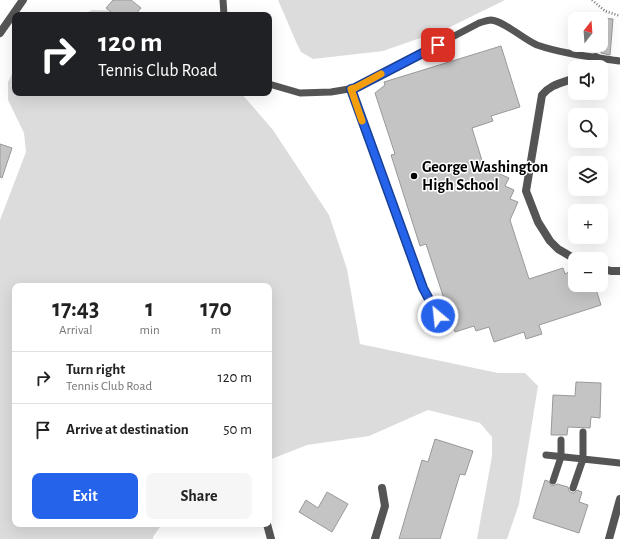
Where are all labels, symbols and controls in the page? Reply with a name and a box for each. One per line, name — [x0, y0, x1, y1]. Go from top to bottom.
north arrow — [568, 12, 608, 52]
map controls — [568, 12, 608, 292]
icon: right — [32, 28, 84, 80]
pin — [421, 28, 455, 62]
text: 120 m — [98, 29, 163, 57]
icon: arrive — [427, 34, 449, 56]
button: sound — [568, 60, 608, 100]
text: Tennis Club Road — [98, 62, 217, 80]
button: search — [568, 108, 608, 148]
button: layers — [568, 156, 608, 196]
place label: George Washington High School — [422, 159, 548, 193]
marker: George Washington High School — [409, 171, 419, 181]
button: + — [568, 204, 608, 244]
button: − — [568, 252, 608, 292]
position arrow — [417, 295, 459, 337]
text: 17:43 — [52, 297, 99, 321]
text: 1 — [145, 297, 154, 321]
text: 170 — [200, 297, 232, 321]
text: Arrival — [59, 324, 92, 337]
text: min — [140, 324, 160, 337]
text: m — [211, 324, 221, 337]
text: Turn right — [66, 362, 125, 377]
icon: right — [32, 367, 54, 389]
text: 120 m — [218, 370, 252, 385]
text: Tennis Club Road — [66, 380, 152, 393]
icon: arrive — [32, 419, 54, 441]
text: Arrive at destination — [66, 422, 189, 437]
text: 50 m — [223, 422, 252, 437]
button: Exit — [32, 473, 138, 519]
button: Share — [146, 473, 252, 519]

